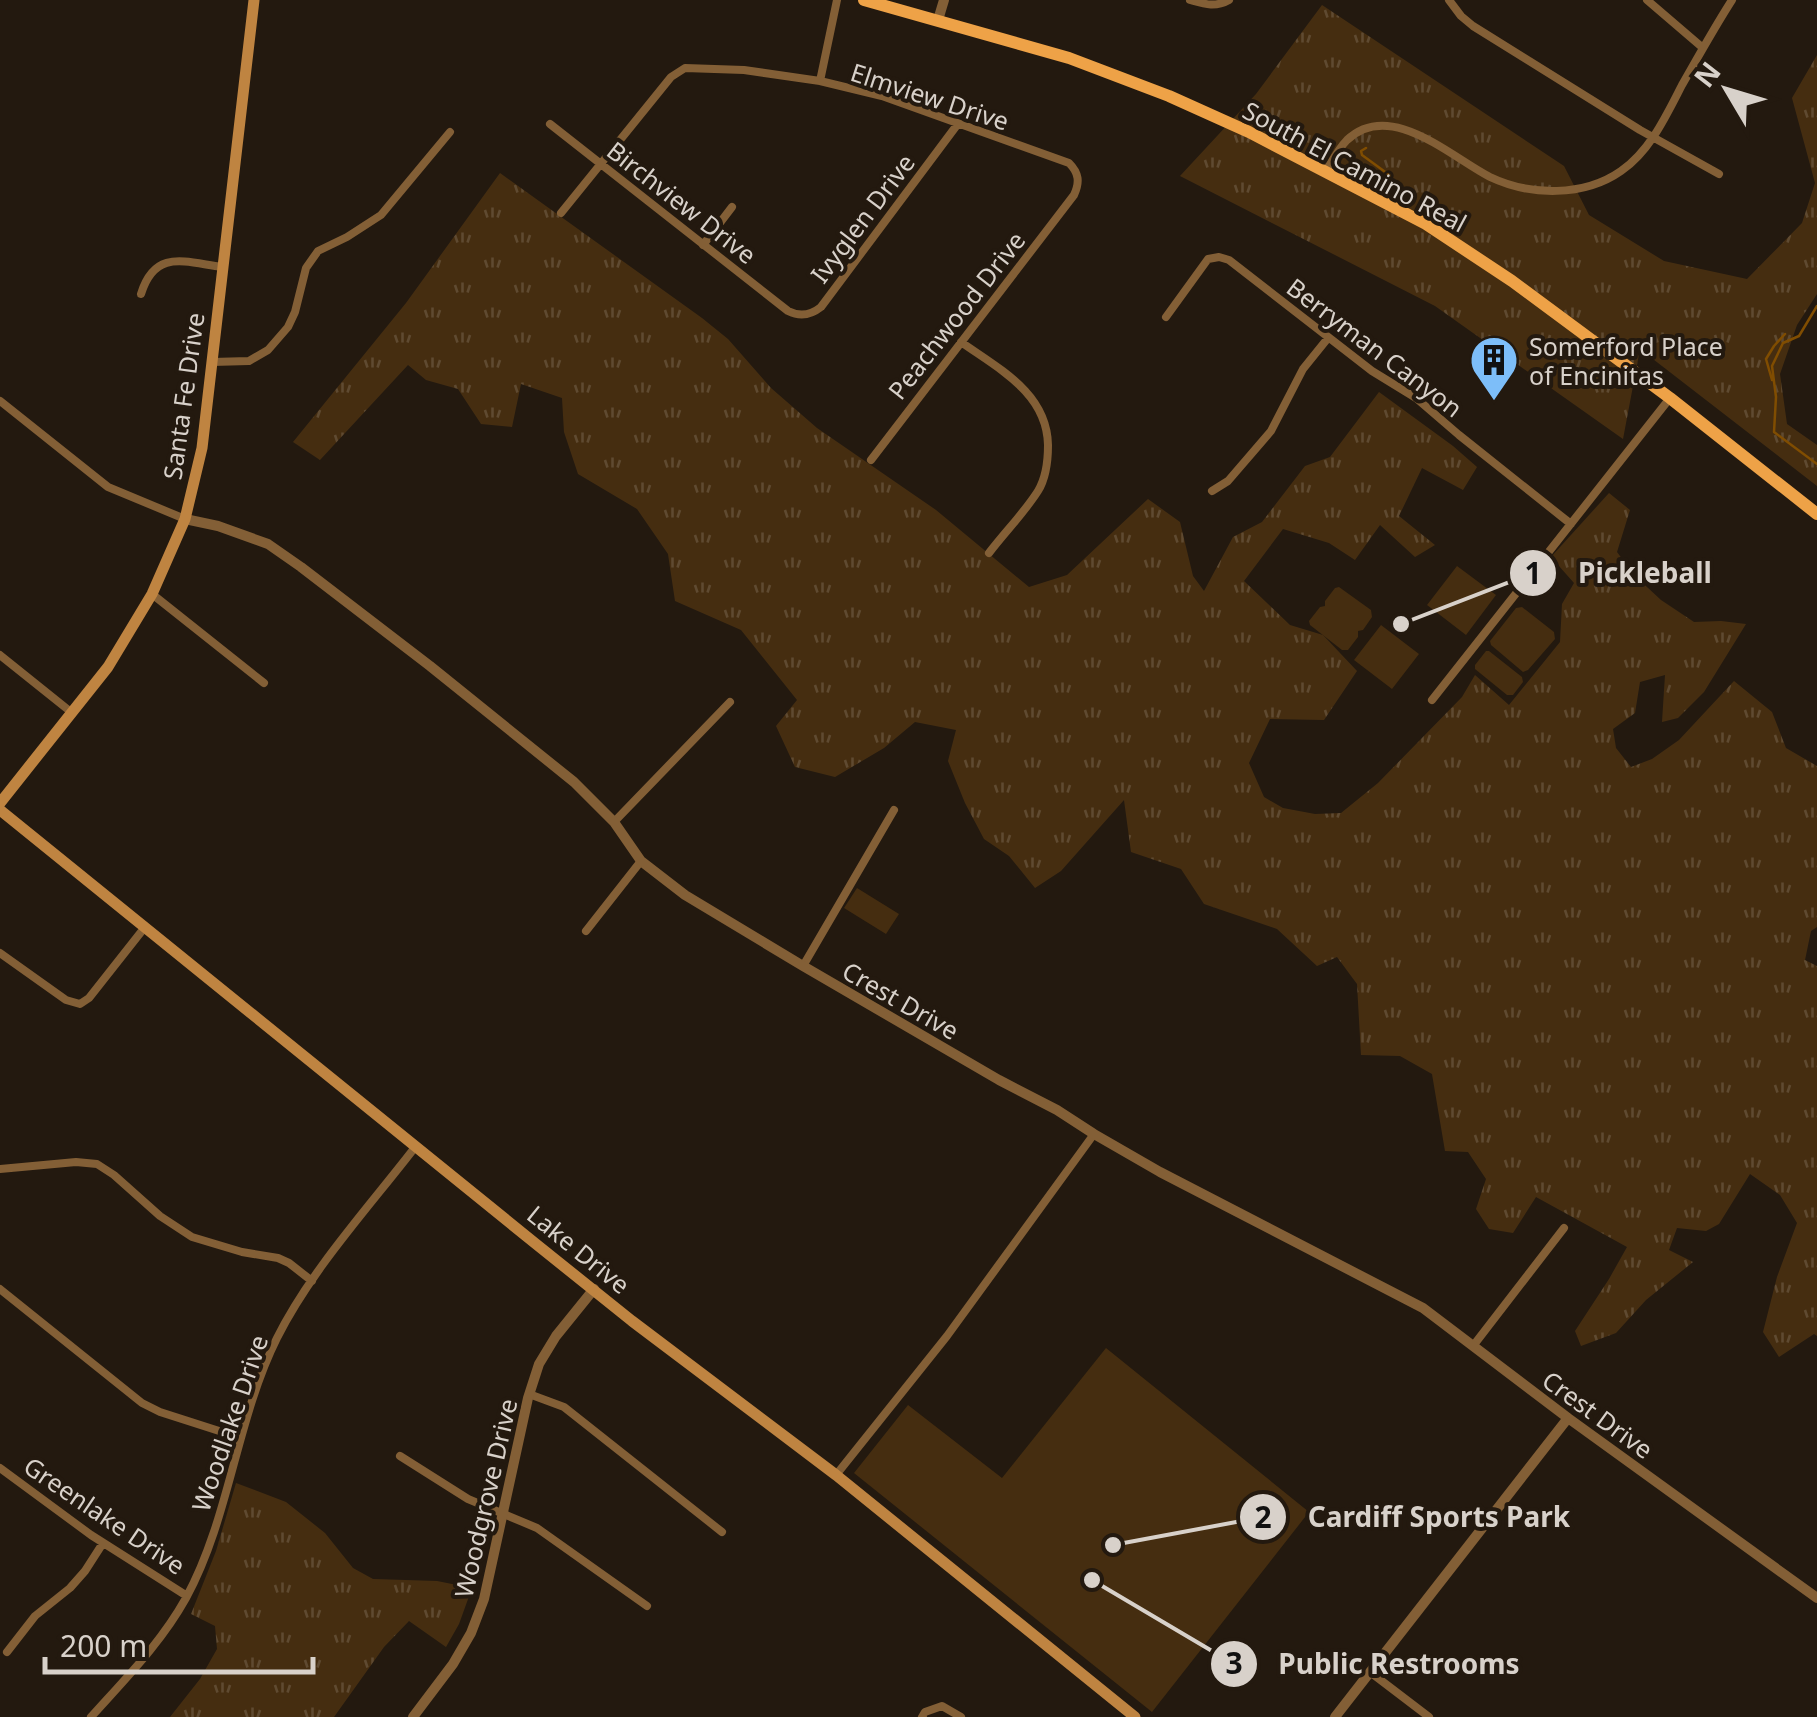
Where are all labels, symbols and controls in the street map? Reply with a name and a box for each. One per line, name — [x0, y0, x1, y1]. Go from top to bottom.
north arrow — [1677, 40, 1777, 140]
text: N — [1685, 53, 1728, 95]
street label: Elmview Drive — [847, 54, 1013, 138]
street label: South El Camino Real — [1237, 93, 1473, 239]
street label: Birchview Drive — [600, 133, 764, 271]
street label: Ivyglen Drive — [802, 146, 922, 290]
street label: Peachwood Drive — [880, 224, 1032, 406]
street label: Berryman Canyon — [1280, 270, 1470, 424]
street label: Santa Fe Drive — [154, 310, 212, 482]
place label: Somerford Place of Encinitas — [1529, 329, 1723, 392]
building icon: Somerford Place of Encinitas — [1468, 334, 1520, 402]
callout: Pickleball — [1508, 544, 1732, 602]
text: 1 — [1524, 552, 1542, 593]
text: Pickleball — [1578, 553, 1712, 591]
street label: Crest Drive — [837, 953, 965, 1047]
street label: Lake Drive — [521, 1197, 637, 1301]
street label: Woodlake Drive — [183, 1330, 275, 1516]
street label: Crest Drive — [1536, 1362, 1660, 1466]
street label: Woodgrove Drive — [446, 1395, 524, 1601]
street label: Greenlake Drive — [18, 1448, 192, 1582]
callout: Cardiff Sports Park — [1238, 1488, 1590, 1546]
text: 2 — [1254, 1496, 1272, 1537]
text: Cardiff Sports Park — [1308, 1497, 1571, 1535]
scale bar — [45, 1612, 312, 1674]
text: 200 m — [60, 1625, 147, 1666]
callout: Public Restrooms — [1209, 1635, 1540, 1693]
text: 3 — [1225, 1642, 1243, 1683]
text: Public Restrooms — [1278, 1644, 1520, 1682]

